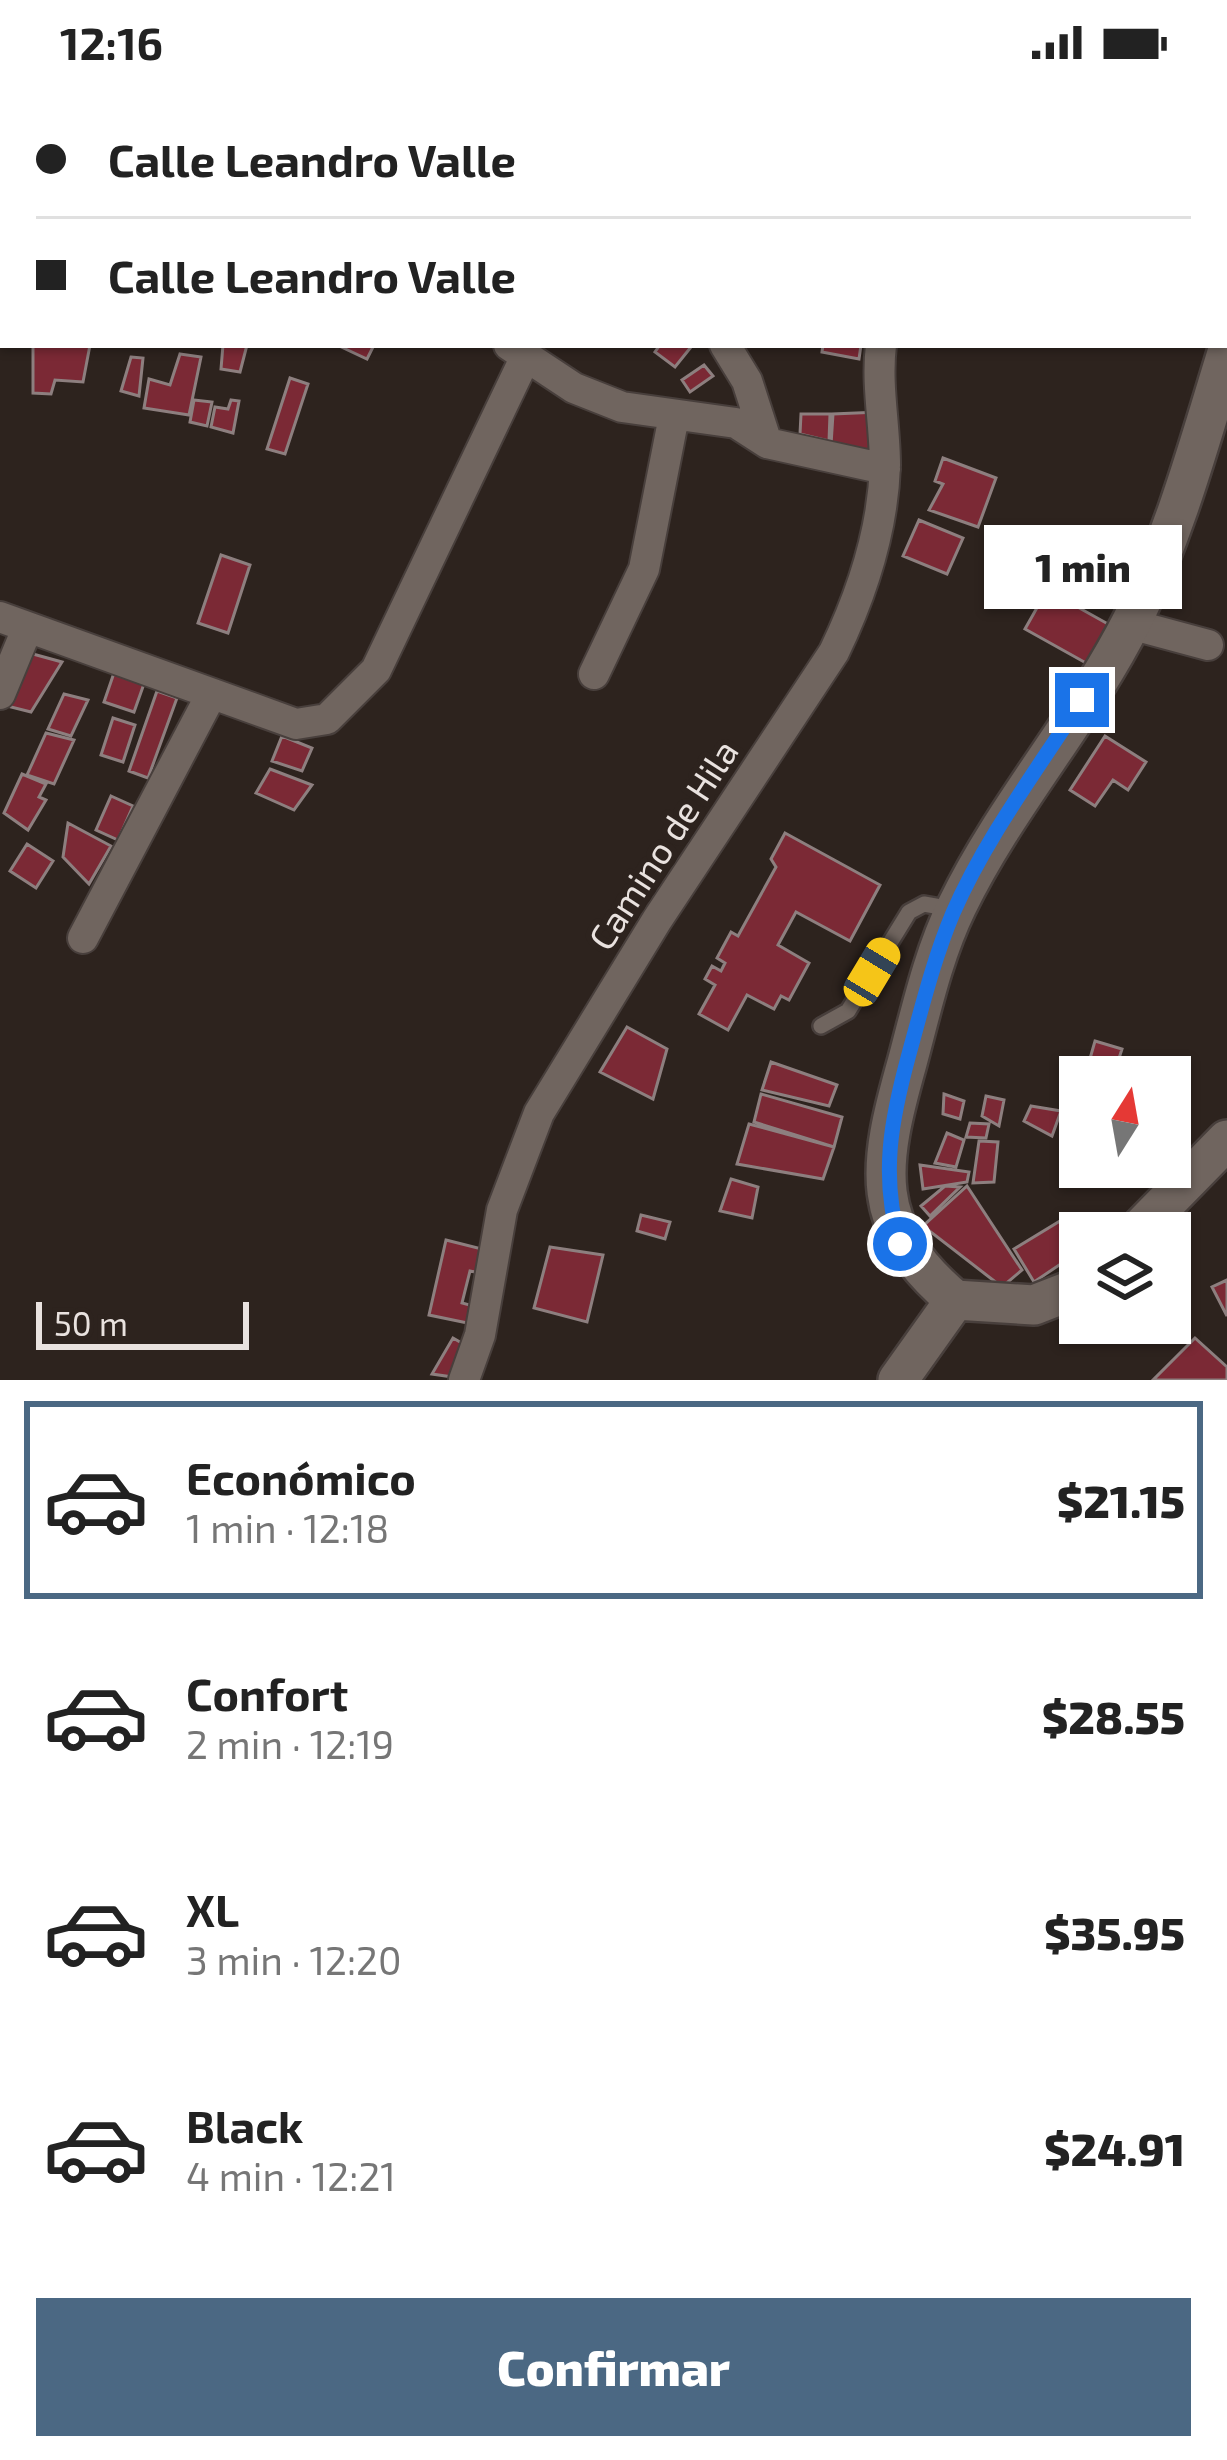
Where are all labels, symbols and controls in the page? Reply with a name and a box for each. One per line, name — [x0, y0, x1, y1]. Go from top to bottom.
text: 12:16 — [60, 15, 163, 69]
text: Calle Leandro Valle — [108, 132, 516, 186]
text: Calle Leandro Valle — [108, 248, 516, 302]
callout: 1 min — [983, 526, 1181, 610]
text: 1 min — [1035, 543, 1131, 590]
route end — [1055, 673, 1109, 727]
street label: Camino de Hila — [578, 731, 746, 957]
car — [838, 932, 906, 1012]
north arrow — [1059, 1056, 1191, 1188]
map controls — [1059, 1056, 1191, 1344]
button: layers — [1059, 1212, 1191, 1344]
route start — [873, 1217, 927, 1271]
scale bar — [36, 1296, 249, 1349]
text: 50 m — [54, 1303, 128, 1343]
icon: car — [42, 1446, 150, 1554]
text: Económico — [186, 1450, 416, 1504]
text: $21.15 — [1057, 1473, 1185, 1527]
text: 1 min · 12:18 — [186, 1504, 389, 1551]
icon: car — [42, 1662, 150, 1770]
text: Confort — [186, 1666, 348, 1720]
text: $28.55 — [1042, 1689, 1185, 1743]
text: 2 min · 12:19 — [186, 1720, 394, 1767]
icon: car — [42, 1878, 150, 1986]
text: XL — [186, 1882, 239, 1936]
text: $35.95 — [1044, 1905, 1185, 1959]
text: 3 min · 12:20 — [186, 1936, 402, 1983]
icon: car — [42, 2094, 150, 2202]
text: Black — [186, 2098, 303, 2152]
text: $24.91 — [1044, 2121, 1185, 2175]
text: 4 min · 12:21 — [186, 2152, 396, 2199]
button: Confirmar — [36, 2298, 1191, 2436]

